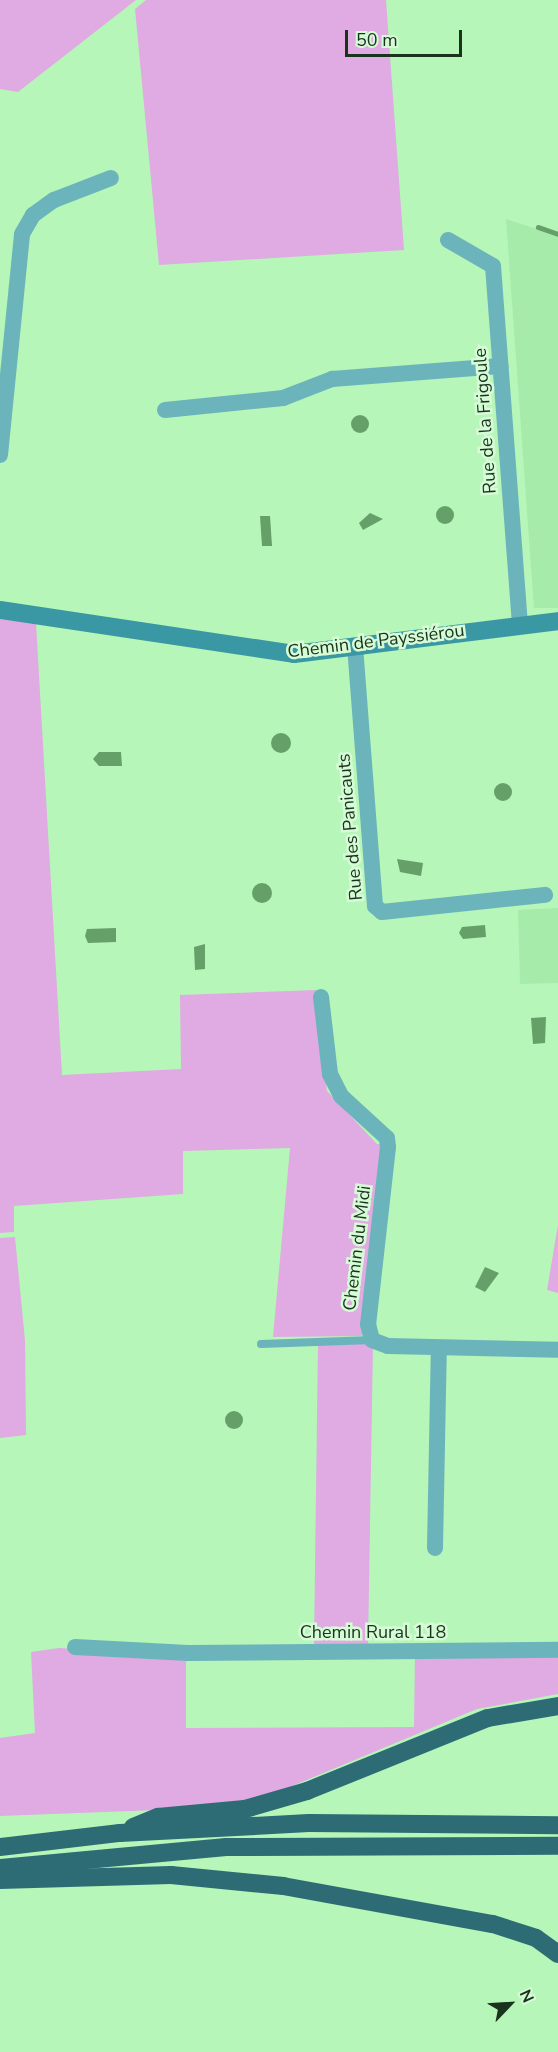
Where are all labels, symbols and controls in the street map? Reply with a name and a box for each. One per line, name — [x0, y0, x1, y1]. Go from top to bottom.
scale bar — [348, 18, 465, 56]
text: 50 m — [356, 28, 398, 52]
street label: Rue de la Frigoule — [469, 347, 501, 495]
street label: Chemin de Payssiérou — [286, 619, 466, 663]
street label: Rue des Panicauts — [333, 753, 367, 901]
street label: Chemin du Midi — [339, 1184, 375, 1312]
street label: Chemin Rural 118 — [300, 1621, 446, 1643]
north arrow — [480, 1974, 540, 2034]
text: N — [514, 1986, 539, 2006]

